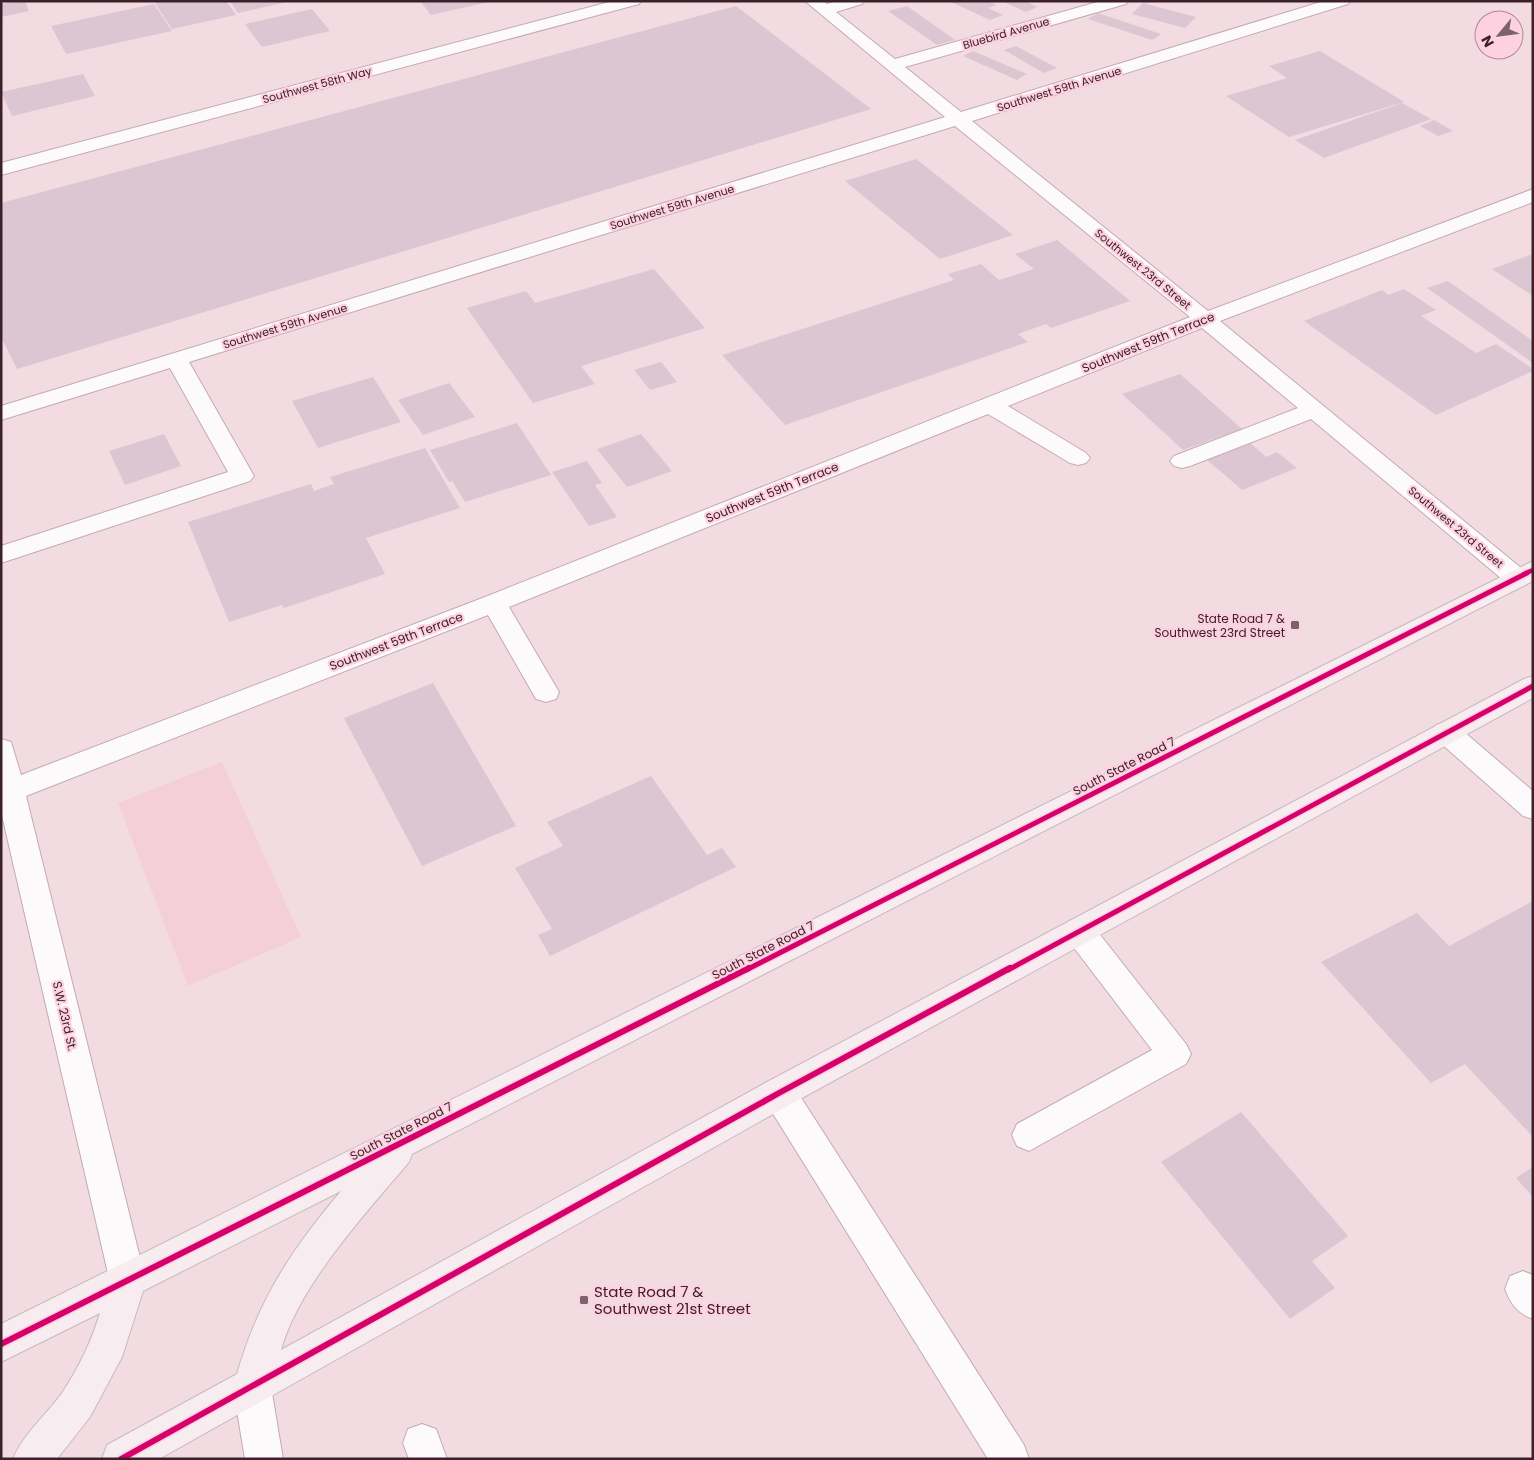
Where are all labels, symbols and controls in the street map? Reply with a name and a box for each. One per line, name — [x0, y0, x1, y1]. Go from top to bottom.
north arrow — [1474, 10, 1524, 60]
street label: Bluebird Avenue — [961, 13, 1051, 53]
text: N — [1476, 32, 1499, 51]
street label: Southwest 59th Avenue — [995, 62, 1123, 116]
street label: Southwest 58th Way — [261, 63, 374, 107]
street label: Southwest 59th Avenue — [608, 180, 736, 234]
street label: Southwest 23rd Street — [1091, 225, 1195, 313]
street label: Southwest 59th Avenue — [221, 299, 349, 353]
street label: Southwest 59th Terrace — [1079, 308, 1217, 376]
street label: Southwest 59th Terrace — [703, 458, 841, 526]
street label: Southwest 23rd Street — [1405, 482, 1507, 572]
street label: Southwest 59th Terrace — [327, 608, 465, 674]
place label: State Road 7 & Southwest 23rd Street — [1155, 610, 1285, 641]
marker: State Road 7 & Southwest 23rd Street — [1289, 619, 1301, 631]
street label: South State Road 7 — [1070, 733, 1179, 799]
street label: South State Road 7 — [709, 917, 818, 983]
street label: S.W. 23rd St. — [49, 980, 81, 1052]
street label: South State Road 7 — [347, 1098, 456, 1164]
place label: State Road 7 & Southwest 21st Street — [594, 1281, 751, 1319]
marker: State Road 7 & Southwest 21st Street — [578, 1294, 590, 1306]

